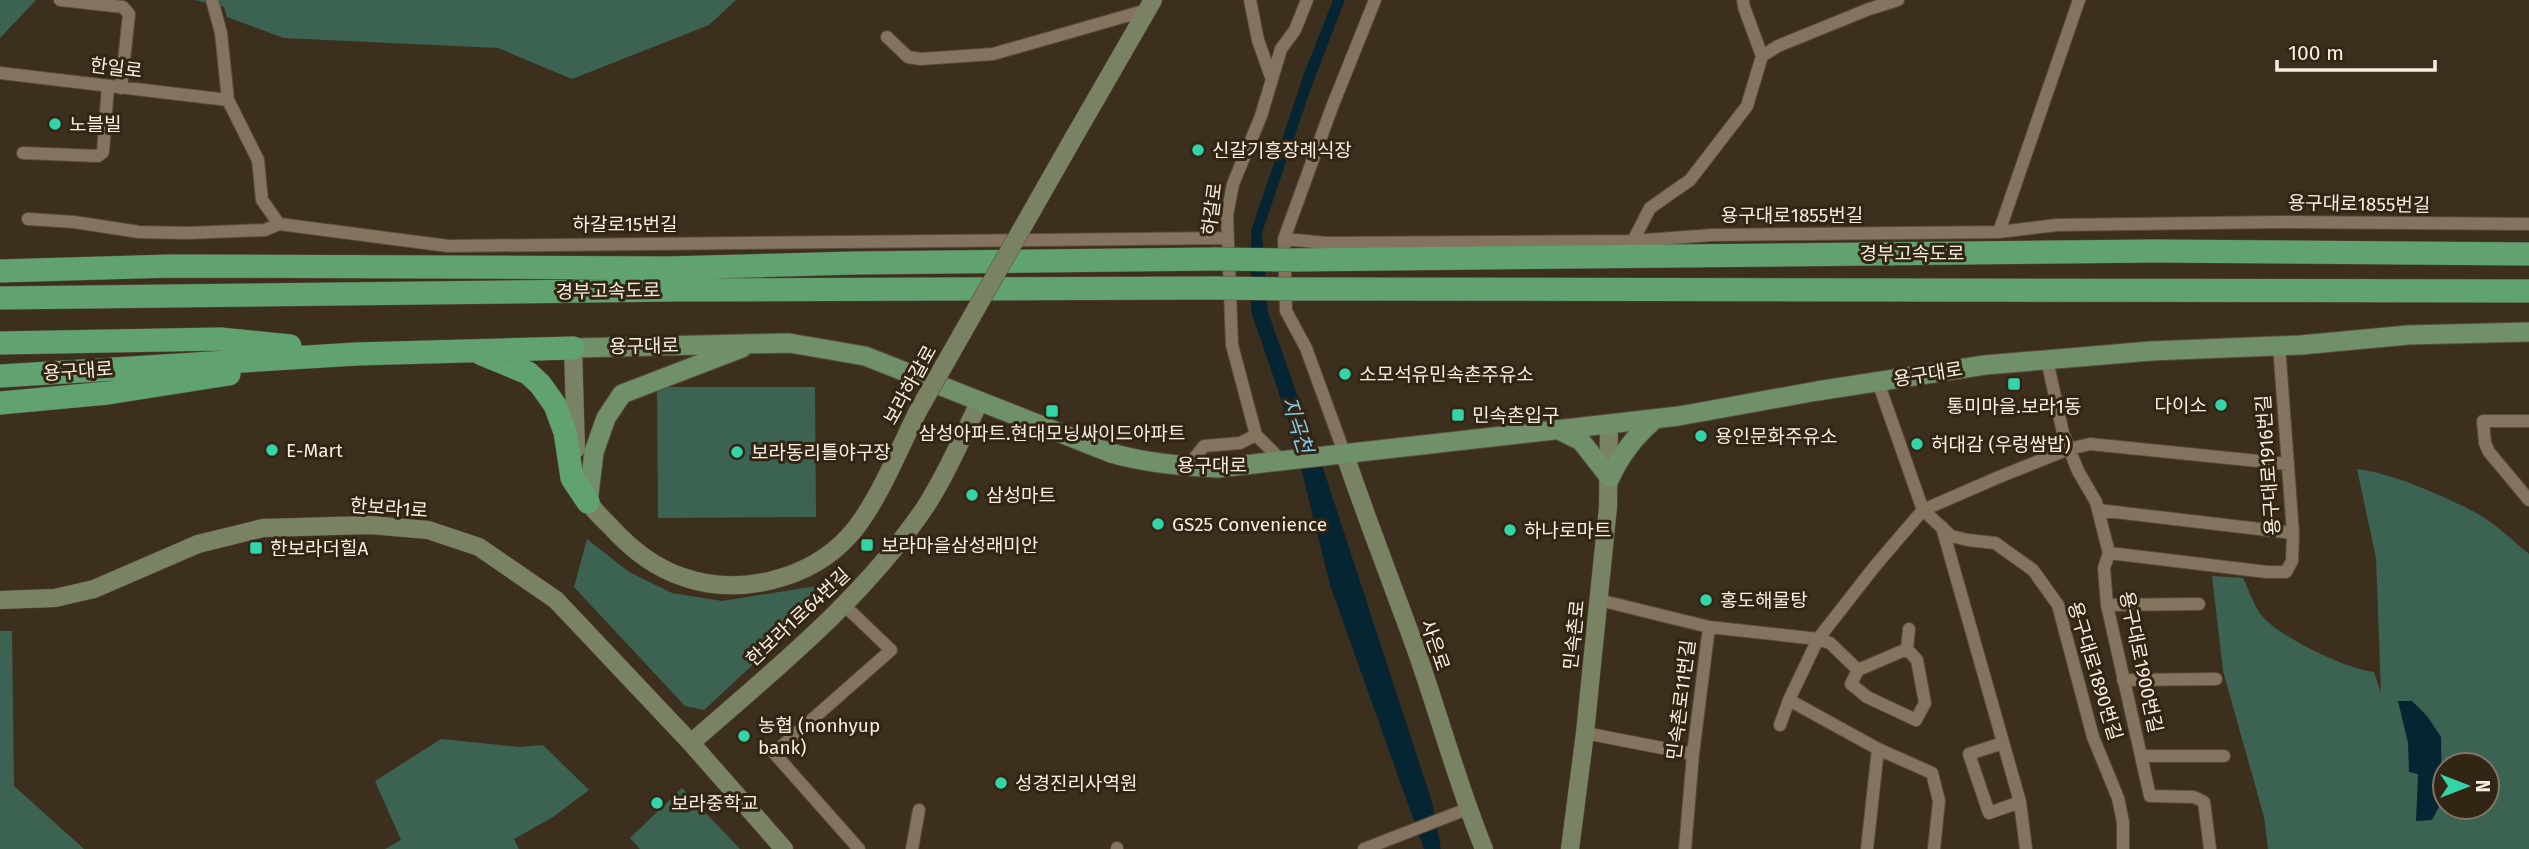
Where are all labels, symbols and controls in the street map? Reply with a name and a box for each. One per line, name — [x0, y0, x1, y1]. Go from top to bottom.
scale bar — [2277, 28, 2434, 72]
text: 100 m — [2288, 40, 2344, 66]
street label: 한일로 — [89, 53, 143, 83]
place label: 노블빌 — [69, 113, 121, 136]
marker: 노블빌 — [47, 116, 63, 132]
place label: 신갈기흥장례식장 — [1212, 139, 1352, 162]
marker: 신갈기흥장례식장 — [1190, 142, 1206, 158]
street label: 하갈로 — [1197, 182, 1227, 236]
street label: 용구대로1855번길 — [2288, 191, 2430, 217]
street label: 용구대로1855번길 — [1721, 204, 1863, 227]
street label: 하갈로15번길 — [572, 213, 678, 236]
street label: 경부고속도로 — [1860, 242, 1964, 265]
street label: 경부고속도로 — [555, 279, 661, 303]
street label: 용구대로 — [609, 334, 679, 358]
street label: 보라하갈로 — [879, 341, 941, 429]
street label: 용구대로 — [42, 357, 114, 385]
street label: 용구대로 — [1892, 357, 1964, 391]
place label: 소모석유민속촌주유소 — [1359, 363, 1534, 386]
marker: 소모석유민속촌주유소 — [1337, 366, 1353, 382]
marker: 통미마을.보라1동 — [2006, 376, 2022, 392]
water label: 지곡천 — [1276, 393, 1319, 459]
place label: 다이소 — [2155, 394, 2207, 417]
street label: 용구대로1916번길 — [2252, 394, 2284, 536]
place label: 통미마을.보라1동 — [1946, 395, 2082, 418]
marker: 다이소 — [2213, 397, 2229, 413]
marker: 삼성아파트.현대모닝싸이드아파트 — [1044, 403, 1060, 419]
place label: 민속촌입구 — [1472, 404, 1559, 427]
marker: 민속촌입구 — [1450, 407, 1466, 423]
place label: 삼성아파트.현대모닝싸이드아파트 — [919, 422, 1185, 445]
place label: 용인문화주유소 — [1715, 425, 1837, 448]
marker: 용인문화주유소 — [1693, 428, 1709, 444]
place label: 허대감 (우렁쌈밥) — [1931, 433, 2071, 456]
marker: 허대감 (우렁쌈밥) — [1909, 436, 1925, 452]
place label: E-Mart — [286, 439, 343, 462]
place label: 보라동리틀야구장 — [751, 441, 891, 464]
marker: E-Mart — [264, 442, 280, 458]
marker: 보라동리틀야구장 — [729, 444, 745, 460]
street label: 용구대로 — [1177, 454, 1247, 477]
place label: 삼성마트 — [986, 484, 1056, 507]
marker: 삼성마트 — [964, 487, 980, 503]
street label: 한보라1로 — [349, 494, 429, 522]
place label: GS25 Convenience — [1172, 513, 1327, 536]
marker: GS25 Convenience — [1150, 516, 1166, 532]
place label: 하나로마트 — [1524, 519, 1611, 542]
marker: 하나로마트 — [1502, 522, 1518, 538]
place label: 보라마을삼성래미안 — [881, 534, 1039, 557]
place label: 한보라더힐A — [270, 537, 368, 560]
marker: 보라마을삼성래미안 — [859, 537, 875, 553]
marker: 한보라더힐A — [248, 540, 264, 556]
street label: 한보라1로64번길 — [741, 563, 855, 671]
place label: 홍도해물탕 — [1720, 589, 1808, 612]
street label: 용구대로1900번길 — [2115, 589, 2167, 735]
marker: 홍도해물탕 — [1698, 592, 1714, 608]
street label: 민속촌로 — [1559, 599, 1589, 671]
street label: 용구대로1890번길 — [2063, 599, 2127, 743]
street label: 사은로 — [1416, 616, 1454, 674]
street label: 민속촌로11번길 — [1662, 639, 1700, 761]
place label: 농협 (nonhyup bank) — [758, 714, 880, 759]
marker: 농협 (nonhyup bank) — [736, 728, 752, 744]
north arrow — [2431, 751, 2501, 821]
place label: 성경진리사역원 — [1015, 772, 1137, 795]
marker: 성경진리사역원 — [993, 775, 1009, 791]
text: N — [2471, 780, 2494, 792]
place label: 보라중학교 — [671, 792, 758, 815]
marker: 보라중학교 — [649, 795, 665, 811]

